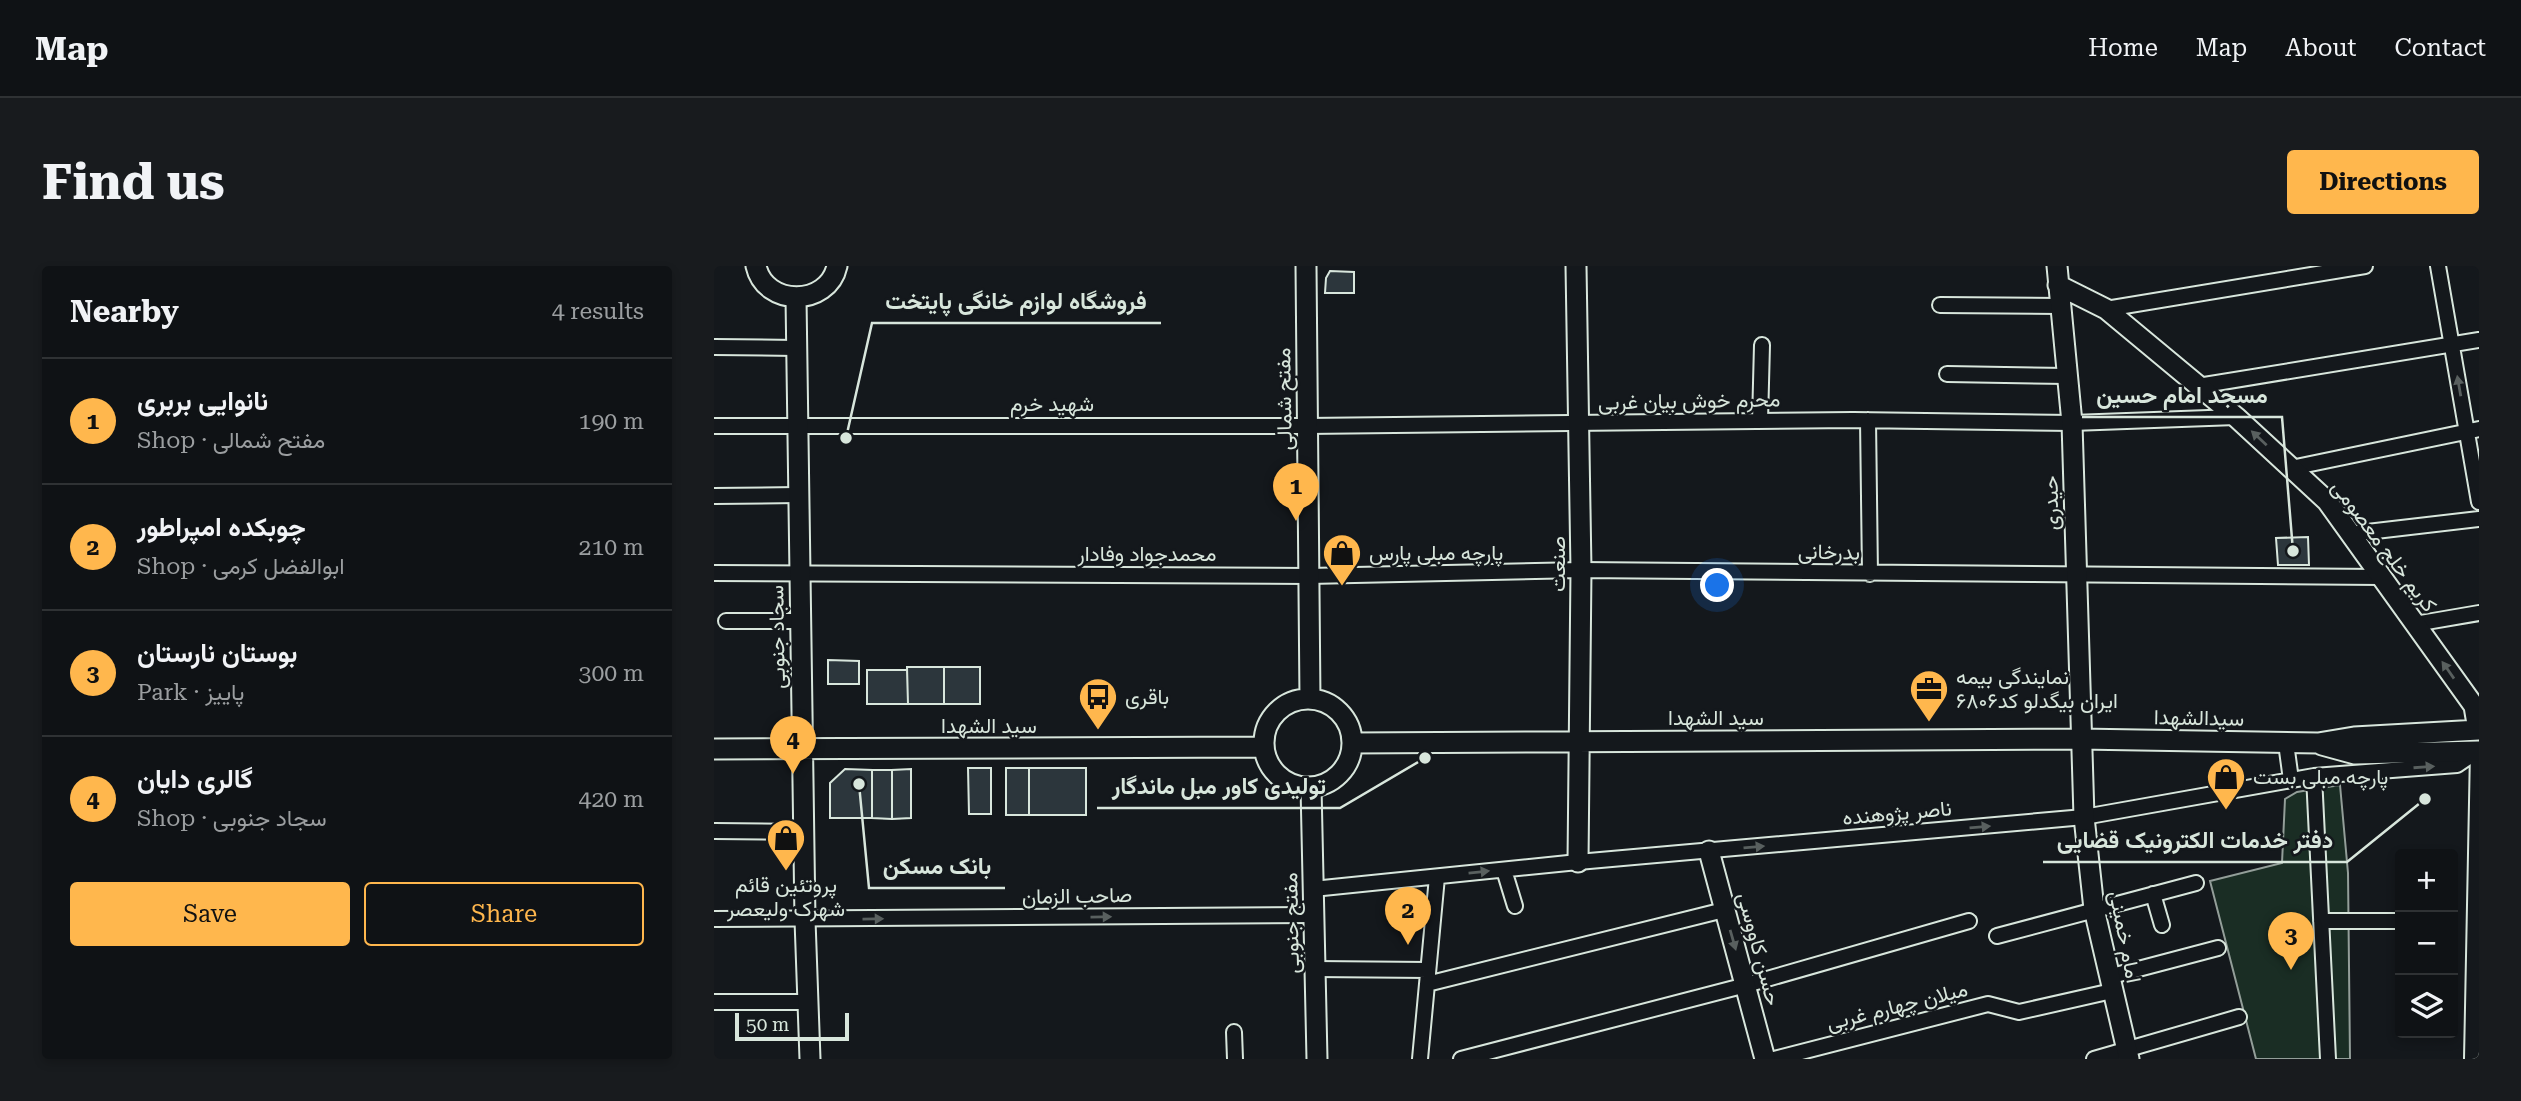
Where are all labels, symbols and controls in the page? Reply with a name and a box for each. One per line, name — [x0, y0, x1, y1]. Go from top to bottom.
text: Map — [35, 29, 109, 68]
text: Home — [2088, 34, 2158, 62]
text: Map — [2196, 34, 2247, 62]
text: About — [2285, 34, 2356, 62]
text: Contact — [2394, 34, 2486, 62]
button: Directions — [2287, 150, 2479, 214]
text: Find us — [42, 154, 225, 211]
callout: فروشگاه لوازم خانگی پایتخت — [872, 279, 1161, 323]
text: فروشگاه لوازم خانگی پایتخت — [885, 288, 1147, 317]
text: Nearby — [70, 294, 179, 329]
text: 4 results — [552, 298, 644, 325]
street label: مفتح شمالی — [1271, 347, 1299, 451]
callout: مسجد امام حسین — [2082, 373, 2282, 417]
one-way arrow — [2453, 375, 2464, 397]
text: مسجد امام حسین — [2096, 382, 2268, 410]
text: نانوایی بربری — [137, 386, 268, 416]
street label: محرم خوش بیان غربی — [1598, 387, 1780, 417]
street label: شهید خرم — [1010, 392, 1094, 418]
text: 1 — [87, 408, 99, 435]
text: 190 m — [579, 408, 644, 435]
text: Shop · مفتح شمالی — [137, 427, 325, 454]
one-way arrow — [2250, 430, 2267, 446]
pin: 1 — [1273, 463, 1319, 521]
street label: حیدری — [2039, 475, 2064, 531]
street label: کریم خلج معصومی — [2325, 475, 2441, 618]
text: چوبکده امپراطور — [137, 512, 306, 542]
shop icon: پارچه مبلی پارس — [1321, 532, 1363, 587]
text: 2 — [87, 534, 99, 561]
text: 210 m — [579, 534, 644, 561]
street label: صنعت — [1546, 536, 1570, 592]
street label: بدرخانی — [1798, 539, 1860, 566]
place label: پارچه مبلی پارس — [1369, 541, 1503, 567]
street label: محمدجواد وفادار — [1077, 542, 1216, 567]
text: Shop · ابوالفضل کرمی — [137, 553, 345, 580]
your location — [1700, 568, 1734, 602]
street label: سجاد جنوبی — [764, 585, 791, 689]
text: بوستان نارستان — [137, 638, 297, 668]
text: 3 — [87, 660, 99, 687]
text: 300 m — [579, 660, 644, 687]
one-way arrow — [2441, 661, 2455, 679]
place label: نمایندگی بیمه ایران بیگدلو کد۶۸۰۶ — [1956, 665, 2118, 714]
office icon: نمایندگی بیمه ایران بیگدلو کد۶۸۰۶ — [1908, 668, 1950, 723]
bus stop icon: باقری — [1077, 676, 1119, 731]
text: Park · پاییز — [137, 679, 244, 706]
place label: باقری — [1125, 685, 1169, 710]
street label: سیدالشهدا — [2154, 705, 2244, 732]
street label: سید الشهدا — [1668, 706, 1764, 731]
street label: سید الشهدا — [941, 714, 1037, 739]
pin: 4 — [770, 716, 816, 774]
shop icon: پارچه مبلی بست — [2205, 756, 2247, 811]
one-way arrow — [2413, 761, 2435, 772]
text: گالری دایان — [137, 764, 253, 794]
callout: تولیدی کاور مبل ماندگار — [1097, 764, 1340, 808]
place label: پارچه مبلی بست — [2253, 765, 2388, 791]
text: تولیدی کاور مبل ماندگار — [1111, 773, 1326, 801]
text: 4 — [87, 786, 99, 813]
text: 420 m — [579, 786, 644, 813]
street label: ناصر پژوهنده — [1841, 796, 1953, 832]
text: Shop · سجاد جنوبی — [137, 805, 327, 832]
shop icon: پروتئین قائم شهرک ولیعصر — [765, 817, 807, 872]
callout: دفتر خدمات الکترونیک قضایی — [2043, 818, 2347, 862]
one-way arrow — [1970, 821, 1992, 832]
text: دفتر خدمات الکترونیک قضایی — [2057, 827, 2333, 855]
one-way arrow — [1743, 841, 1765, 852]
callout: بانک مسکن — [869, 844, 1005, 888]
map controls — [2395, 849, 2458, 1038]
button: + — [2395, 849, 2458, 912]
text: بانک مسکن — [883, 853, 991, 880]
one-way arrow — [1468, 867, 1490, 878]
street label: مفتح جنوبی — [1278, 872, 1306, 974]
place label: پروتئین قائم شهرک ولیعصر — [726, 873, 845, 922]
button: Save — [70, 882, 350, 946]
button: Share — [364, 882, 644, 946]
street label: صاحب الزمان — [1022, 883, 1132, 910]
pin: 2 — [1385, 887, 1431, 945]
street label: امام خمینی — [2102, 889, 2146, 986]
street label: حسن کاووسی — [1731, 890, 1786, 1008]
one-way arrow — [1090, 911, 1112, 923]
pin: 3 — [2268, 912, 2314, 970]
button: − — [2395, 912, 2458, 975]
one-way arrow — [862, 914, 884, 925]
one-way arrow — [1728, 930, 1739, 952]
button: layers — [2395, 975, 2458, 1038]
street label: میلان چهارم غربی — [1824, 977, 1971, 1037]
scale bar — [735, 1010, 849, 1042]
text: 50 m — [746, 1013, 789, 1036]

